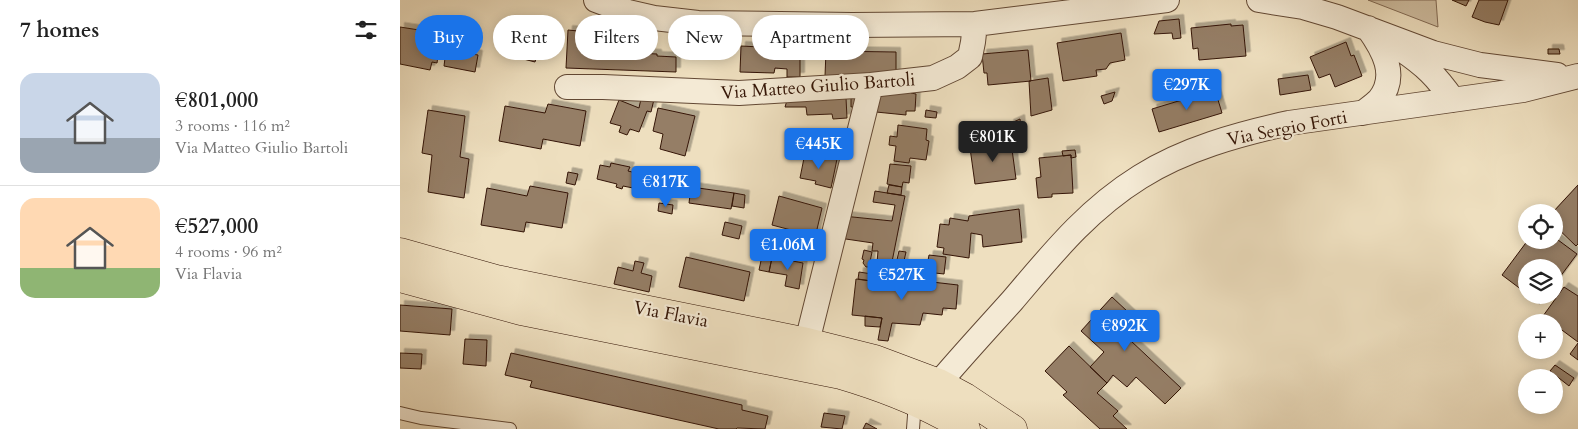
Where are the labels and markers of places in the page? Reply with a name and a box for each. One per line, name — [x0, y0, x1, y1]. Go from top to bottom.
pin: €297K — [1152, 68, 1222, 111]
pin: €801K — [958, 120, 1028, 163]
pin: €445K — [784, 128, 854, 170]
pin: €817K — [631, 166, 701, 208]
pin: €1.06M — [747, 228, 829, 271]
pin: €527K — [867, 258, 937, 301]
pin: €892K — [1090, 310, 1160, 352]

